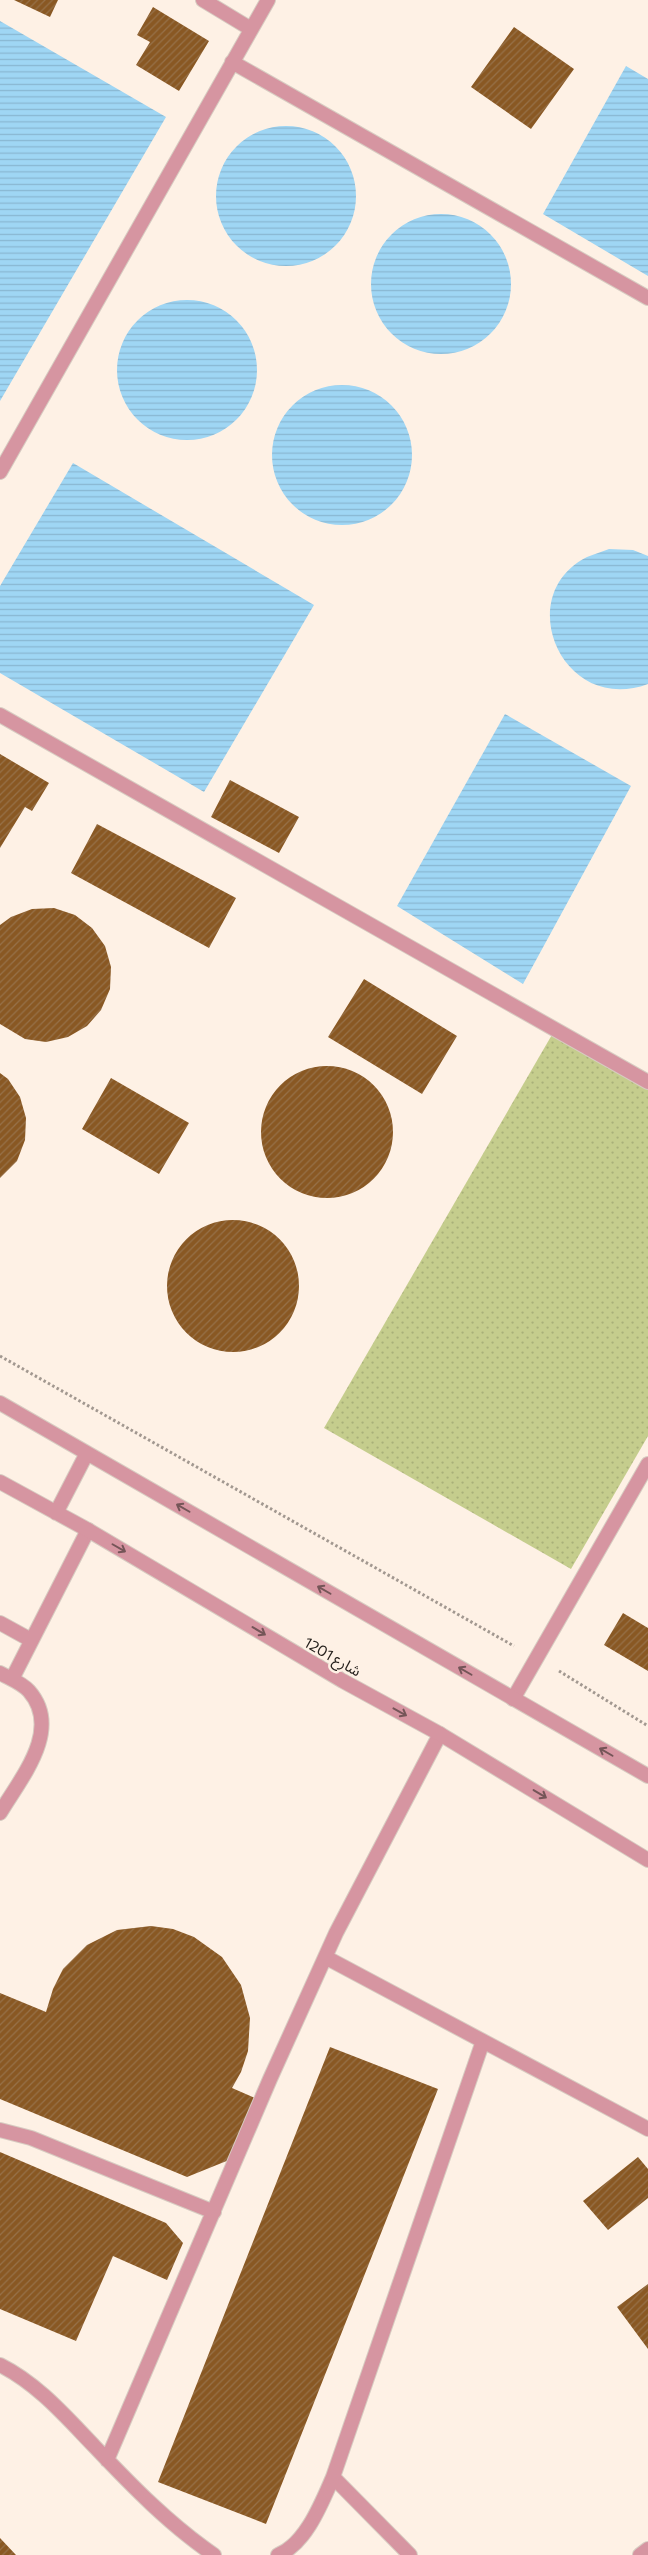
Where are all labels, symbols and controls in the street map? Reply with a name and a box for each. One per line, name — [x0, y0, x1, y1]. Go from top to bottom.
one-way arrow — [177, 1503, 191, 1513]
one-way arrow — [111, 1544, 126, 1554]
one-way arrow — [318, 1584, 332, 1594]
one-way arrow — [251, 1626, 265, 1636]
street label: شارع 1201 — [299, 1632, 365, 1683]
one-way arrow — [457, 1666, 472, 1676]
one-way arrow — [392, 1707, 407, 1717]
one-way arrow — [598, 1747, 613, 1757]
one-way arrow — [532, 1790, 546, 1800]

